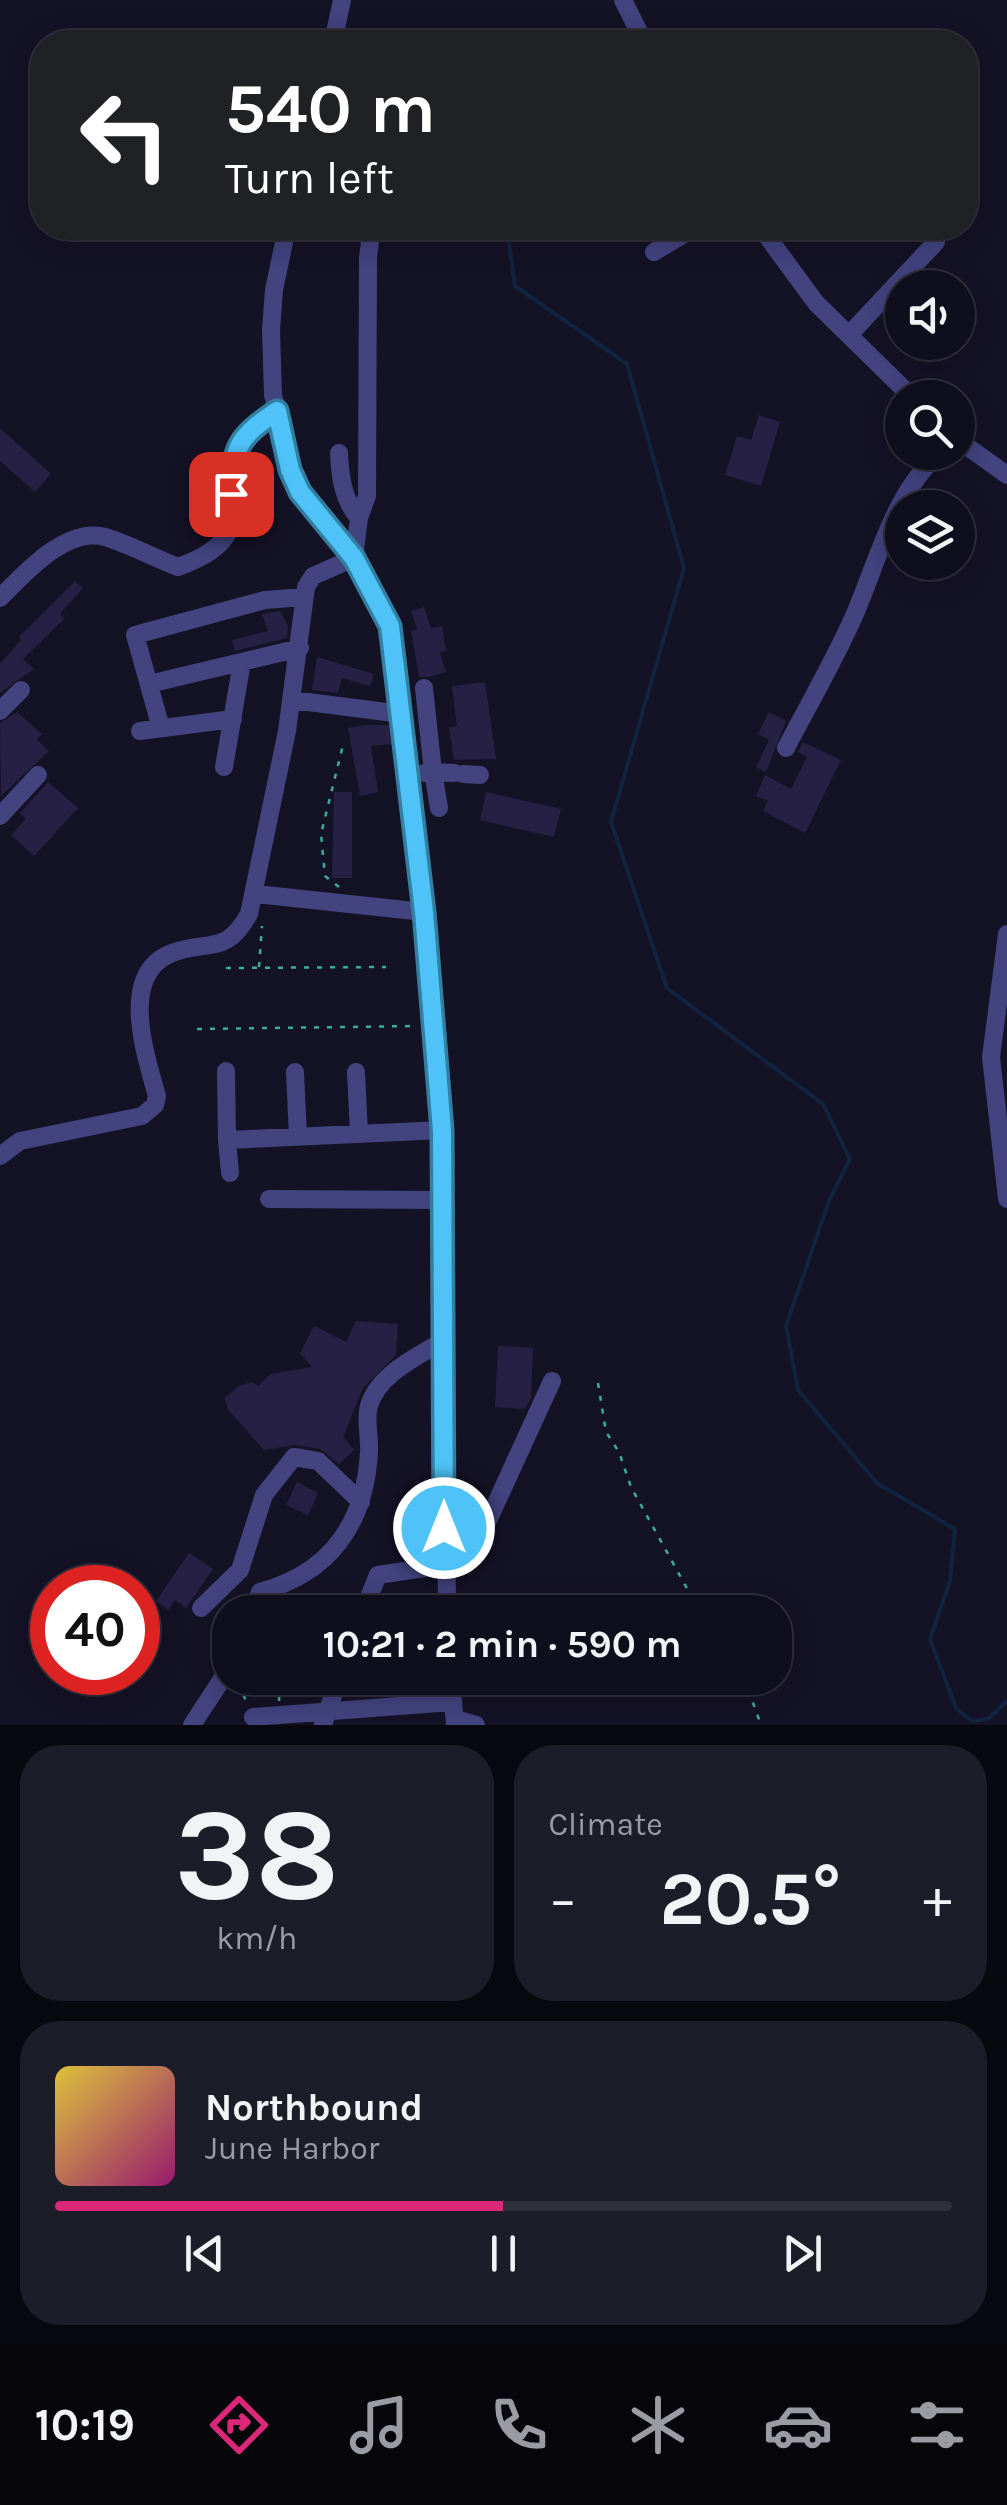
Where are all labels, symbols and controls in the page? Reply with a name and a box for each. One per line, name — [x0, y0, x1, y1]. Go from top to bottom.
text: 540 m — [225, 68, 436, 150]
icon: left — [60, 70, 190, 200]
text: Turn left — [225, 152, 394, 204]
map controls — [885, 270, 975, 580]
button: sound — [885, 270, 975, 360]
button: search — [885, 380, 975, 470]
pin — [189, 452, 274, 537]
icon: arrive — [204, 467, 259, 522]
button: layers — [885, 490, 975, 580]
position arrow — [392, 1476, 496, 1580]
speed limit sign: 40 — [30, 1565, 160, 1695]
text: 10:21 · 2 min · 590 m — [323, 1622, 681, 1667]
text: 38 — [174, 1779, 339, 1931]
text: Climate — [549, 1806, 663, 1843]
text: 20.5° — [659, 1855, 841, 1943]
text: − — [549, 1867, 577, 1931]
text: + — [923, 1867, 952, 1931]
text: km/h — [216, 1920, 297, 1957]
text: Northbound — [205, 2085, 423, 2130]
text: June Harbor — [205, 2130, 379, 2167]
icon: previous — [177, 2226, 232, 2281]
icon: pause — [476, 2226, 531, 2281]
icon: next — [775, 2226, 830, 2281]
icon: directions — [204, 2390, 274, 2460]
icon: music — [344, 2390, 414, 2460]
icon: phone — [484, 2390, 554, 2460]
icon: climate — [623, 2390, 693, 2460]
icon: car — [763, 2390, 833, 2460]
icon: filters — [902, 2390, 972, 2460]
text: 10:19 — [35, 2399, 135, 2451]

